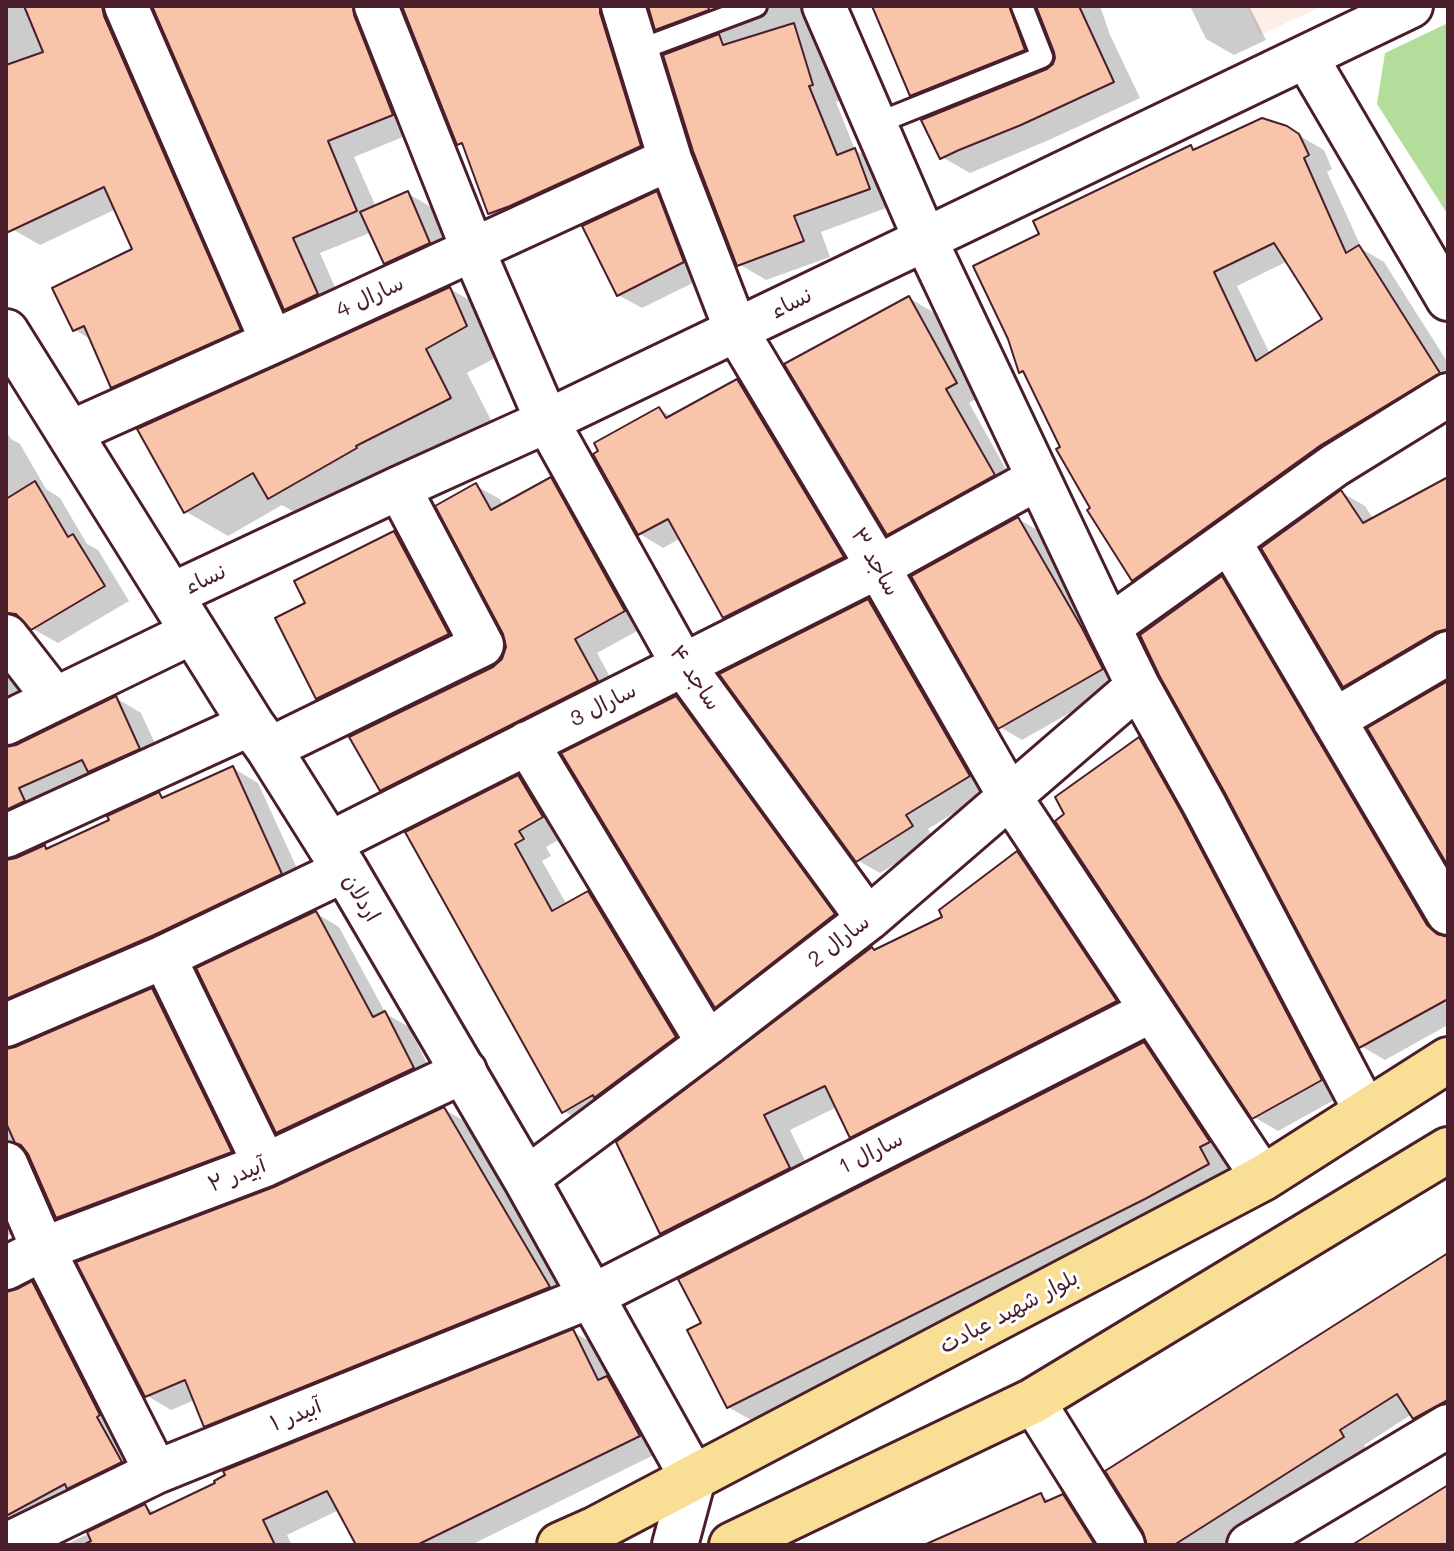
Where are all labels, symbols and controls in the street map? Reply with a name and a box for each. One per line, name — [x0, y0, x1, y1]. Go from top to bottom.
street label: سارال 4 — [332, 270, 408, 324]
street label: نساء — [767, 282, 817, 324]
street label: ساجد ۳ — [845, 523, 905, 601]
street label: نساء — [181, 558, 231, 600]
street label: ساجد ۴ — [664, 640, 726, 716]
street label: سارال 3 — [565, 677, 641, 733]
street label: اردلان — [336, 869, 386, 927]
street label: سارال 2 — [803, 909, 875, 973]
street label: سارال 1 — [835, 1126, 907, 1180]
street label: آبیدر ۲ — [204, 1152, 270, 1198]
street label: بلوار شهید عبادت — [935, 1264, 1083, 1360]
street label: آبیدر ۱ — [266, 1393, 326, 1437]

